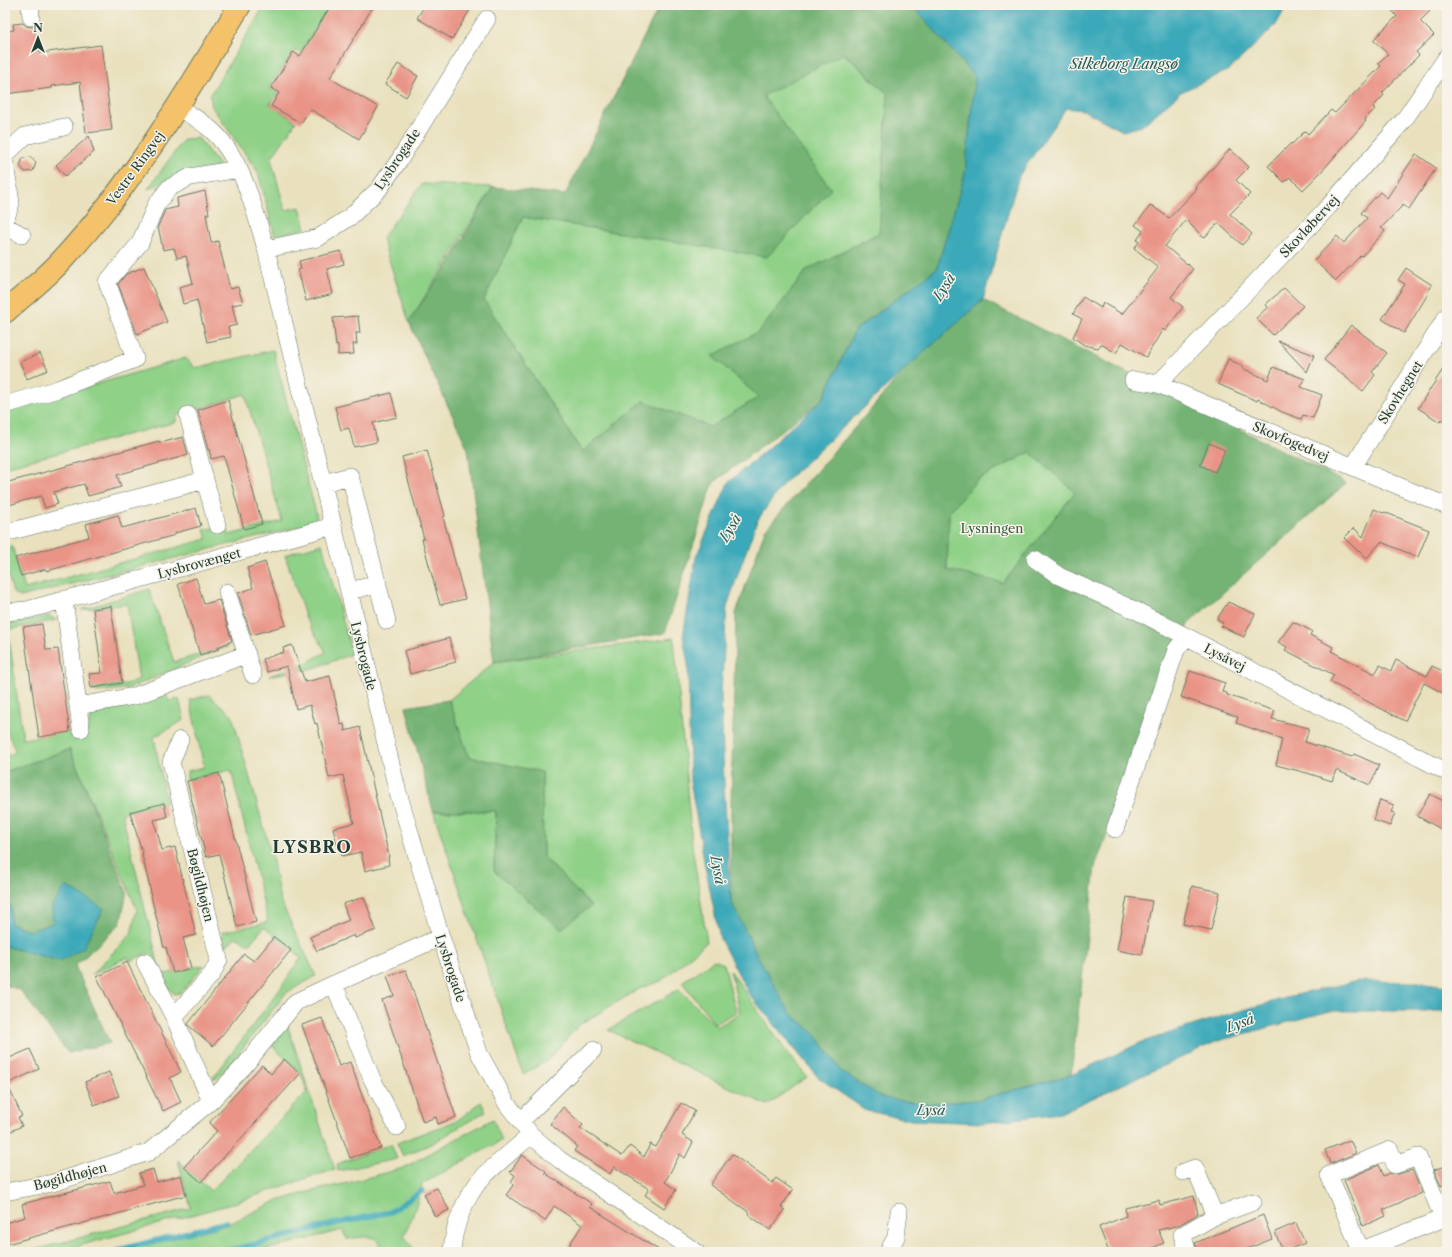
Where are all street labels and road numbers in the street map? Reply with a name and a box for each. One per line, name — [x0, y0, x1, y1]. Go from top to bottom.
street label: Lysbrogade — [371, 125, 423, 193]
street label: Vestre Ringvej — [102, 128, 167, 209]
street label: Skovløbervej — [1276, 191, 1342, 261]
street label: Skovhegnet — [1374, 357, 1426, 427]
street label: Skovfogedvej — [1250, 418, 1332, 464]
street label: Lysbrovænget — [156, 544, 243, 582]
street label: Lysbrogade — [348, 620, 380, 692]
street label: Lysåvej — [1201, 640, 1249, 674]
street label: Bøgildhøjen — [184, 847, 218, 923]
street label: Lysbrogade — [432, 932, 470, 1004]
street label: Bøgildhøjen — [32, 1159, 108, 1193]

